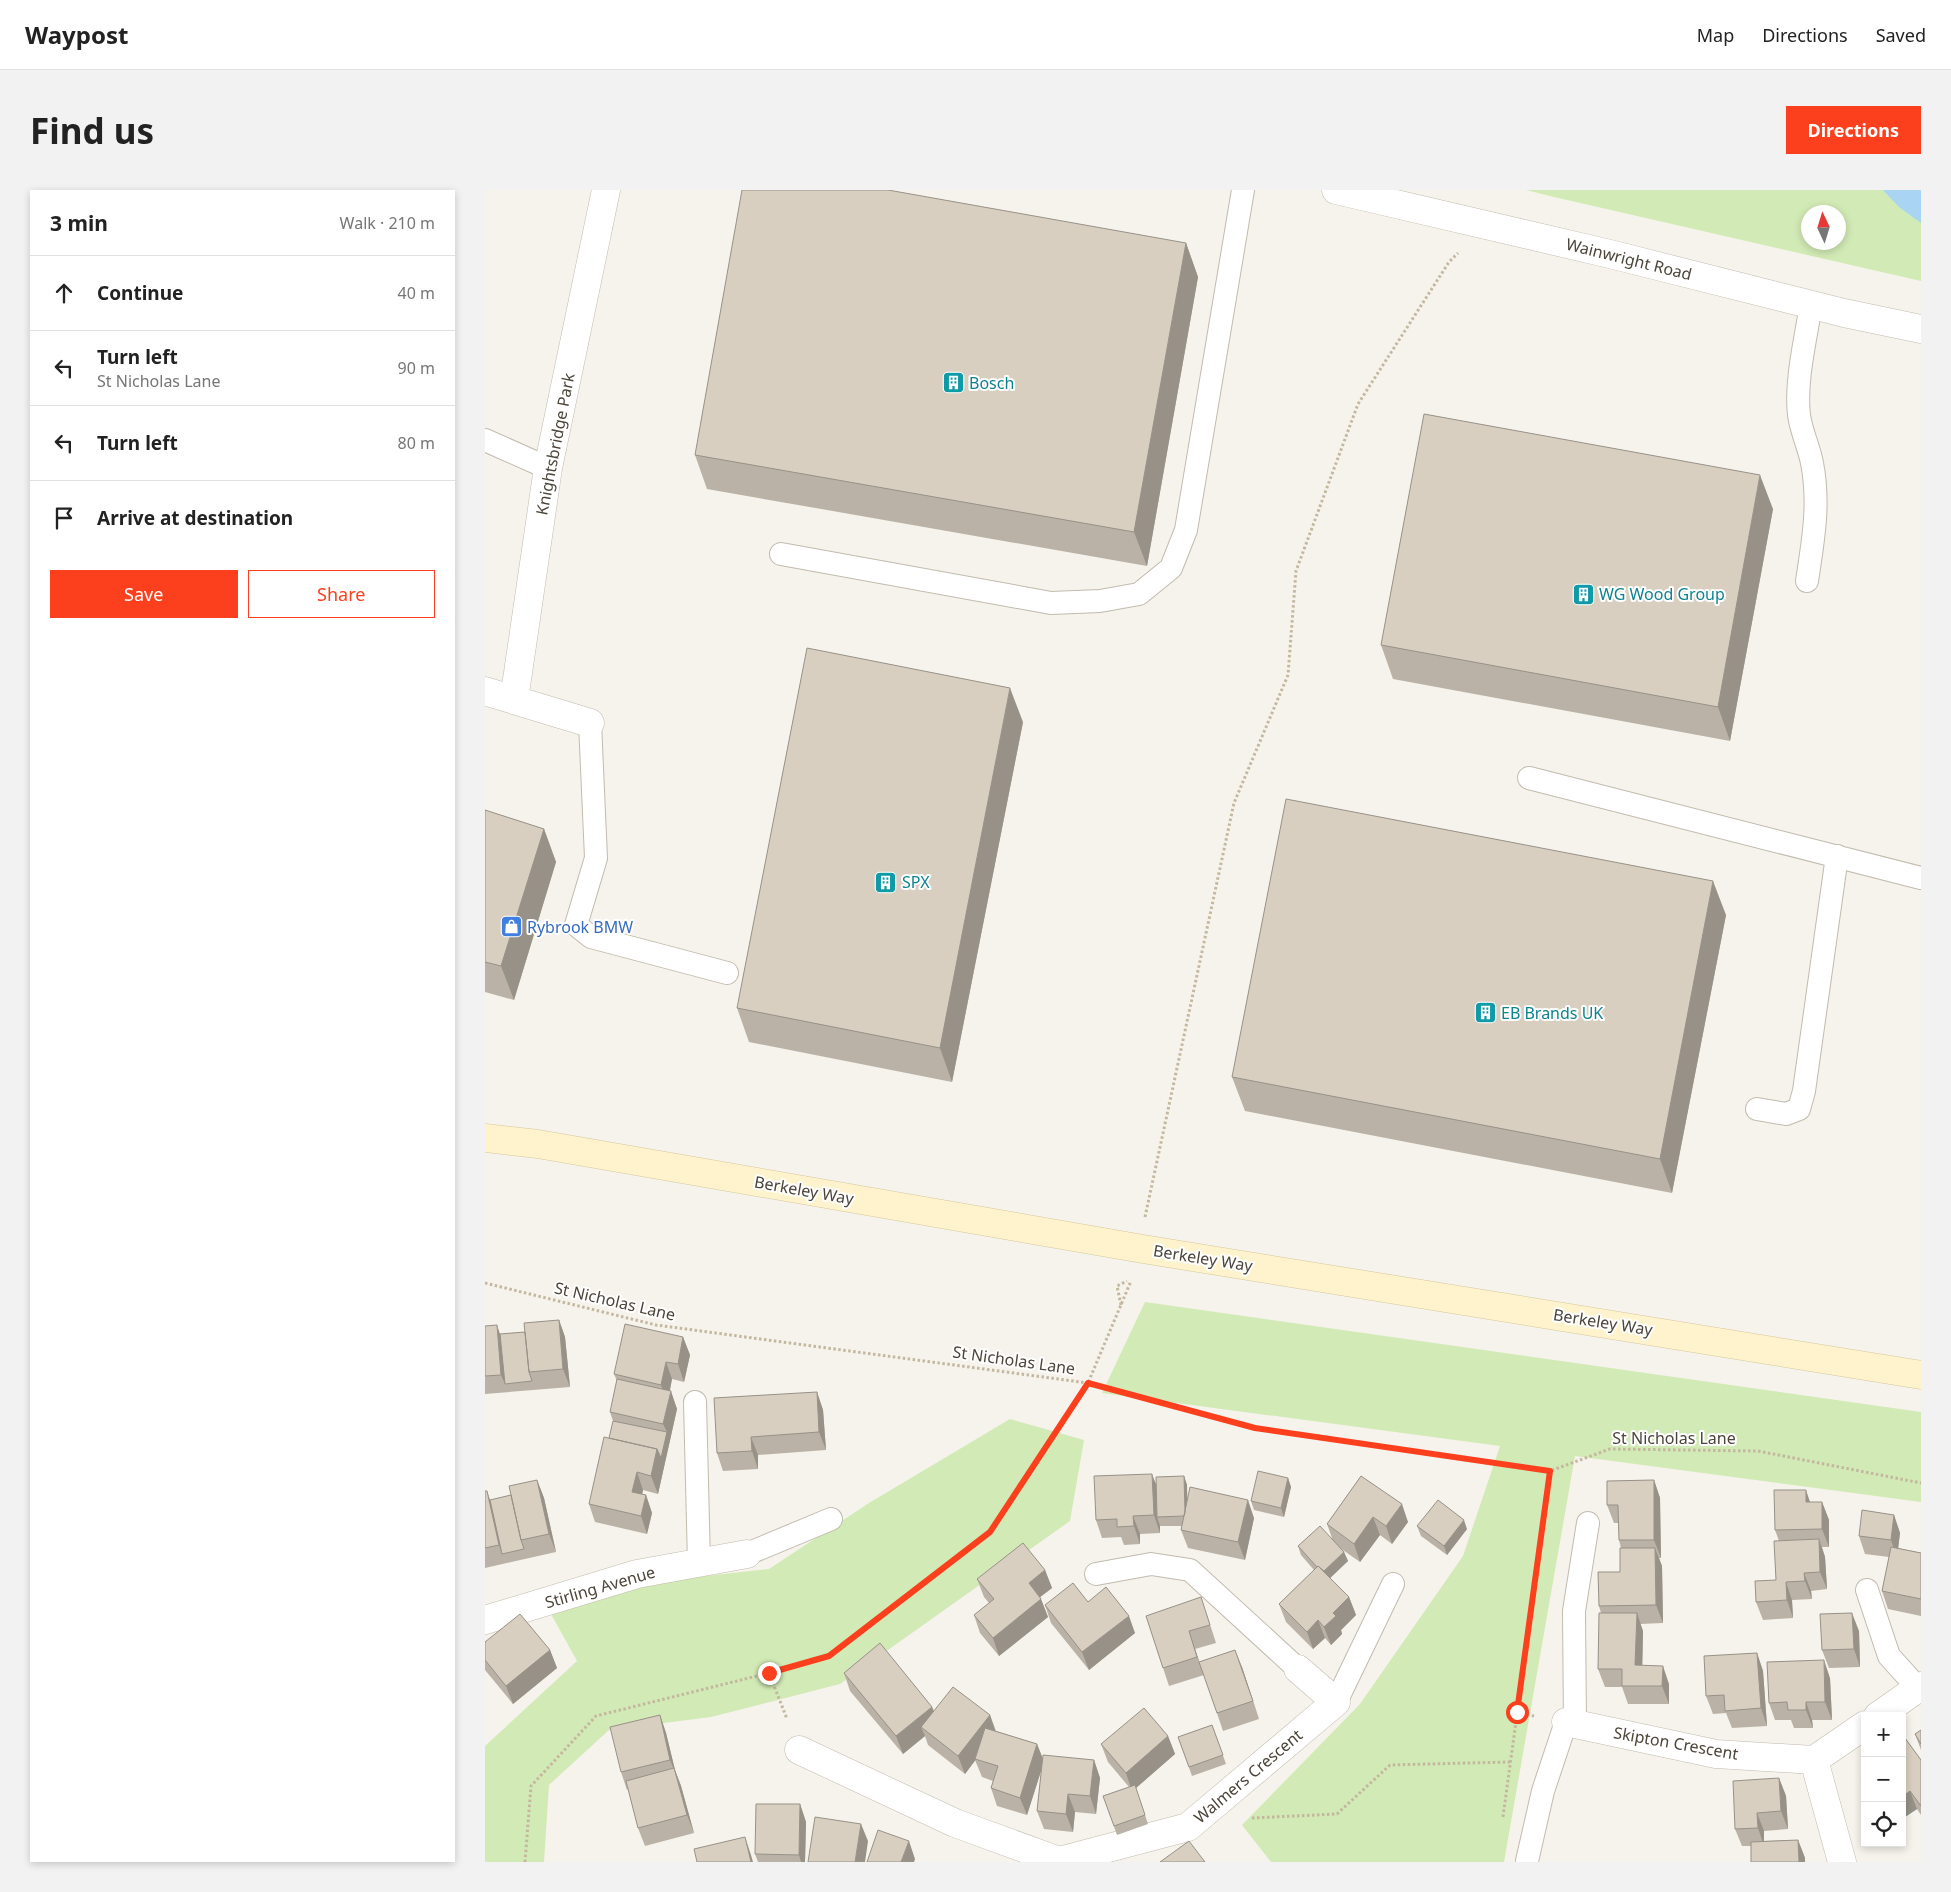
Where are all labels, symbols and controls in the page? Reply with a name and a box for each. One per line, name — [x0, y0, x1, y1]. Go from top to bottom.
text: Waypost — [25, 18, 128, 51]
text: Map — [1697, 23, 1734, 47]
text: Directions — [1762, 23, 1848, 47]
text: Saved — [1876, 23, 1926, 47]
button: Directions — [1786, 106, 1921, 154]
text: Find us — [30, 107, 154, 154]
north arrow — [1801, 205, 1846, 250]
text: 3 min — [50, 209, 108, 237]
text: Walk · 210 m — [340, 212, 435, 234]
street label: Wainwright Road — [1564, 233, 1694, 285]
icon: ahead — [50, 279, 78, 307]
text: Continue — [97, 280, 183, 306]
text: 40 m — [398, 282, 435, 304]
text: Turn left — [97, 344, 178, 370]
icon: left — [50, 354, 78, 382]
text: 90 m — [398, 357, 435, 379]
text: St Nicholas Lane — [97, 370, 220, 392]
street label: Knightsbridge Park — [530, 371, 580, 517]
building icon: Bosch — [941, 371, 965, 395]
place label: Bosch — [969, 372, 1014, 394]
icon: left — [50, 429, 78, 457]
text: Turn left — [97, 430, 178, 456]
text: 80 m — [398, 432, 435, 454]
icon: arrive — [50, 504, 78, 532]
text: Arrive at destination — [97, 505, 293, 531]
button: Save — [50, 570, 238, 618]
button: Share — [248, 570, 435, 618]
building icon: WG Wood Group — [1571, 582, 1595, 606]
place label: WG Wood Group — [1599, 583, 1725, 605]
building icon: SPX — [874, 870, 898, 894]
place label: SPX — [902, 871, 930, 893]
shop icon: Rybrook BMW — [499, 915, 523, 939]
place label: Rybrook BMW — [527, 916, 633, 938]
building icon: EB Brands UK — [1473, 1001, 1497, 1025]
place label: EB Brands UK — [1501, 1002, 1603, 1024]
street label: Berkeley Way — [753, 1170, 856, 1210]
street label: Berkeley Way — [1152, 1239, 1255, 1277]
street label: St Nicholas Lane — [552, 1276, 678, 1326]
street label: Berkeley Way — [1552, 1303, 1655, 1341]
street label: St Nicholas Lane — [951, 1341, 1077, 1379]
street label: St Nicholas Lane — [1612, 1427, 1736, 1449]
street label: Stirling Avenue — [542, 1561, 658, 1613]
route end — [758, 1662, 781, 1685]
route start — [1506, 1701, 1529, 1724]
map controls — [1861, 1712, 1906, 1847]
button: + — [1861, 1712, 1906, 1757]
street label: Skipton Crescent — [1612, 1721, 1740, 1765]
street label: Walmers Crescent — [1189, 1724, 1307, 1828]
button: − — [1861, 1757, 1906, 1802]
button: locate — [1861, 1802, 1906, 1847]

